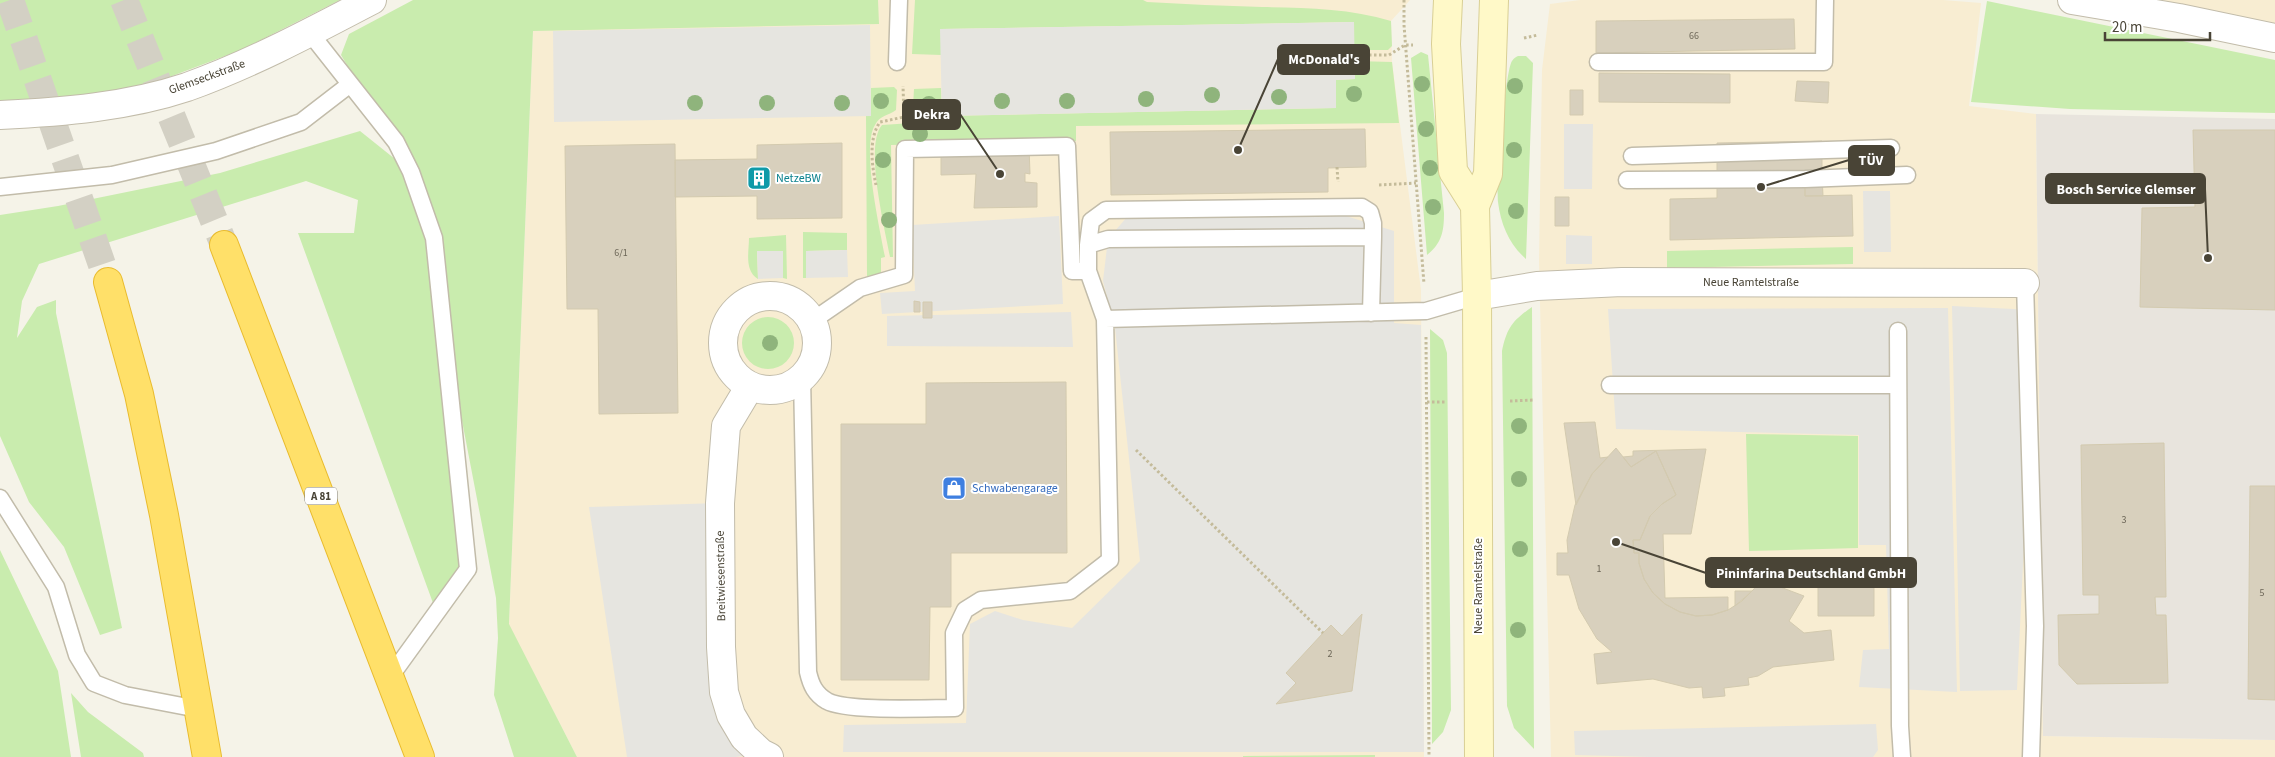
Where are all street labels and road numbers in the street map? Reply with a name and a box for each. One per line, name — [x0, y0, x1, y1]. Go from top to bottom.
street label: Glemseckstraße — [166, 55, 248, 99]
street label: Neue Ramtelstraße — [1703, 274, 1799, 291]
road number: A 81 — [305, 488, 337, 504]
street label: Breitwiesenstraße — [712, 530, 730, 622]
street label: Neue Ramtelstraße — [1470, 538, 1487, 634]

